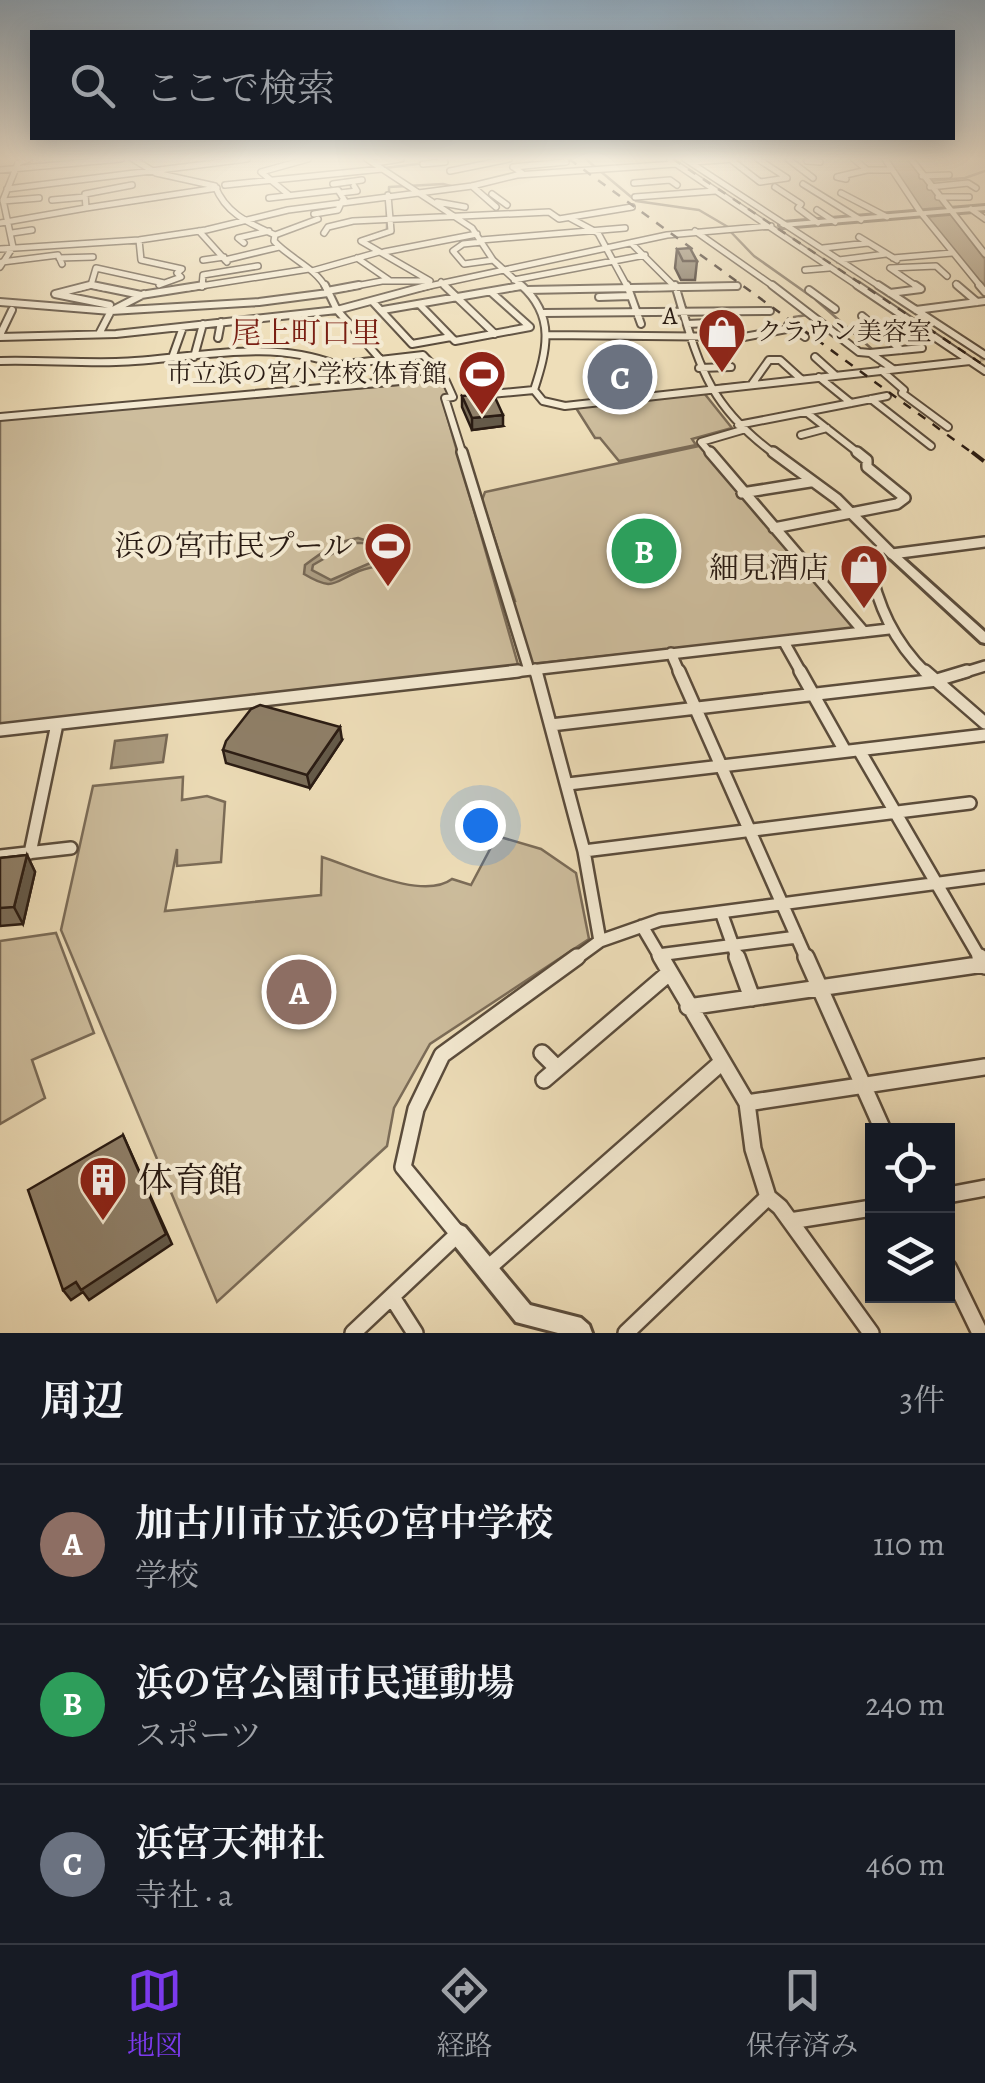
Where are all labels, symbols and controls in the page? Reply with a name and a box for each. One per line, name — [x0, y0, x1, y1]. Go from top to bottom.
search box — [30, 30, 955, 140]
icon: search — [65, 58, 120, 113]
text: ここで検索 — [145, 62, 335, 114]
street label: A — [662, 299, 678, 333]
shop icon: クラウン美容室 — [696, 306, 748, 374]
district label: 尾上町口里 — [231, 313, 381, 353]
place label: クラウン美容室 — [757, 315, 932, 349]
pin: C — [588, 340, 652, 414]
sports icon: 市立浜の宮小学校 体育館 — [456, 348, 508, 416]
place label: 市立浜の宮小学校 体育館 — [167, 357, 447, 391]
pin: B — [612, 514, 676, 588]
sports icon: 浜の宮市民プール — [362, 520, 414, 588]
place label: 浜の宮市民プール — [115, 526, 353, 566]
shop icon: 細見酒店 — [838, 542, 890, 610]
place label: 細見酒店 — [709, 548, 829, 588]
your location — [455, 800, 506, 851]
pin: A — [266, 954, 332, 1030]
map controls — [865, 1123, 955, 1303]
button: locate — [865, 1123, 955, 1213]
building icon: 体育館 — [77, 1154, 129, 1222]
place label: 体育館 — [138, 1156, 243, 1204]
button: layers — [865, 1213, 955, 1303]
text: 周辺 — [40, 1372, 124, 1429]
text: 3件 — [900, 1378, 945, 1422]
text: 加古川市立浜の宮中学校 — [135, 1497, 553, 1549]
text: A — [62, 1522, 83, 1566]
text: 110 m — [873, 1522, 945, 1566]
text: 学校 — [135, 1553, 199, 1597]
text: 浜の宮公園市民運動場 — [135, 1657, 515, 1709]
text: B — [62, 1682, 83, 1726]
text: 240 m — [865, 1682, 945, 1726]
text: スポーツ — [135, 1713, 262, 1757]
text: 浜宮天神社 — [135, 1817, 325, 1869]
text: C — [63, 1842, 82, 1886]
text: 460 m — [866, 1842, 945, 1886]
text: 寺社 · a — [135, 1873, 233, 1917]
tab: 地図 — [127, 1963, 183, 2065]
tab: 経路 — [436, 1963, 492, 2065]
tab: 保存済み — [746, 1963, 858, 2065]

